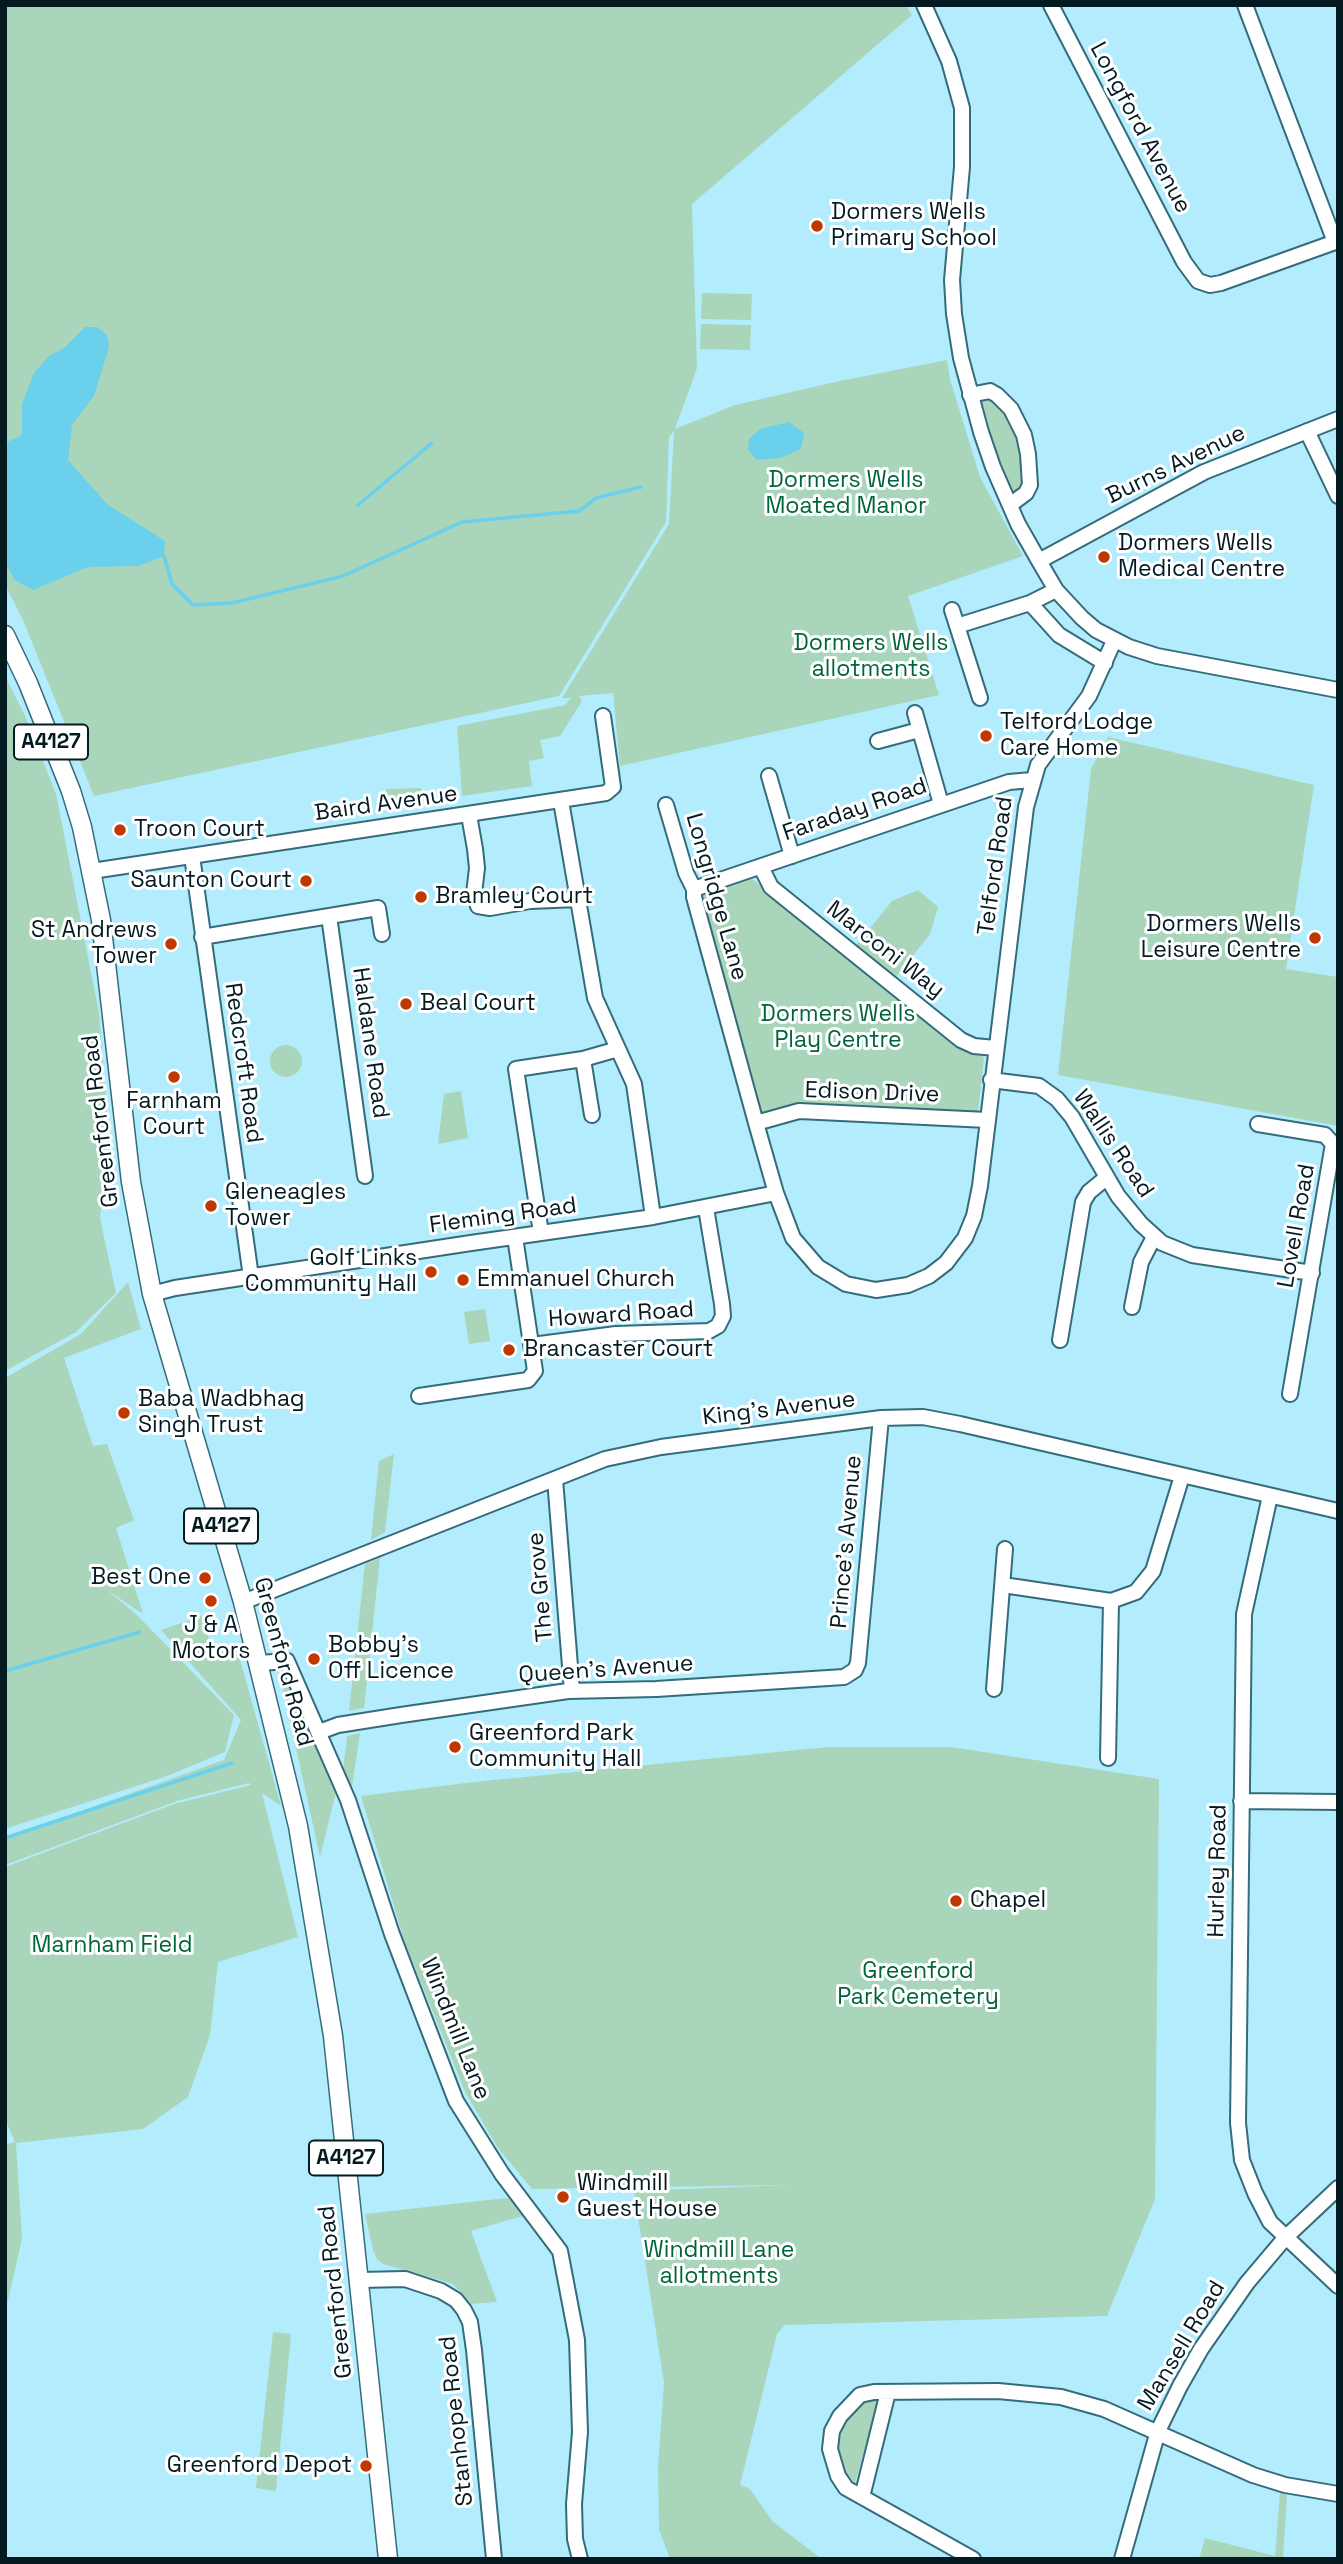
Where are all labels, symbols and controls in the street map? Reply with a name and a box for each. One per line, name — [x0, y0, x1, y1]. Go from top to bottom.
street label: Longford Avenue — [1083, 38, 1197, 218]
place label: Dormers Wells Primary School — [831, 199, 997, 253]
marker: Dormers Wells Primary School — [809, 218, 825, 234]
street label: Burns Avenue — [1102, 419, 1250, 511]
park label: Dormers Wells Moated Manor — [765, 467, 927, 521]
place label: Dormers Wells Medical Centre — [1118, 530, 1285, 584]
marker: Dormers Wells Medical Centre — [1096, 549, 1112, 565]
park label: Dormers Wells allotments — [794, 630, 948, 684]
place label: Telford Lodge Care Home — [1000, 709, 1153, 763]
road number: A4127 — [14, 724, 88, 760]
marker: Telford Lodge Care Home — [978, 728, 994, 744]
street label: Faraday Road — [779, 772, 931, 848]
street label: Baird Avenue — [313, 780, 459, 828]
street label: Telford Road — [973, 795, 1019, 937]
street label: Longridge Lane — [679, 810, 753, 984]
place label: Troon Court — [134, 816, 265, 844]
marker: Troon Court — [112, 822, 128, 838]
place label: Saunton Court — [130, 867, 292, 895]
marker: Saunton Court — [298, 873, 314, 889]
place label: Bramley Court — [435, 883, 593, 911]
marker: Bramley Court — [413, 889, 429, 905]
street label: Marconi Way — [821, 895, 949, 1005]
place label: Dormers Wells Leisure Centre — [1141, 911, 1301, 965]
place label: St Andrews Tower — [31, 917, 157, 971]
marker: Dormers Wells Leisure Centre — [1307, 930, 1323, 946]
marker: St Andrews Tower — [163, 936, 179, 952]
street label: Haldane Road — [346, 966, 394, 1120]
street label: Redcroft Road — [218, 981, 268, 1145]
place label: Beal Court — [420, 990, 536, 1018]
marker: Beal Court — [398, 996, 414, 1012]
park label: Dormers Wells Play Centre — [761, 1001, 915, 1055]
street label: Greenford Road — [77, 1033, 125, 1209]
marker: Farnham Court — [166, 1069, 182, 1085]
street label: Edison Drive — [804, 1077, 940, 1109]
street label: Wallis Road — [1067, 1085, 1159, 1203]
place label: Farnham Court — [126, 1088, 222, 1142]
street label: Lovell Road — [1273, 1162, 1321, 1290]
place label: Gleneagles Tower — [225, 1179, 346, 1233]
street label: Fleming Road — [428, 1192, 578, 1240]
marker: Gleneagles Tower — [203, 1198, 219, 1214]
place label: Golf Links Community Hall — [245, 1245, 417, 1299]
marker: Golf Links Community Hall — [423, 1264, 439, 1280]
place label: Emmanuel Church — [477, 1266, 675, 1294]
marker: Emmanuel Church — [455, 1272, 471, 1288]
street label: Howard Road — [547, 1296, 695, 1334]
place label: Brancaster Court — [523, 1336, 713, 1364]
marker: Brancaster Court — [501, 1342, 517, 1358]
place label: Baba Wadbhag Singh Trust — [138, 1386, 305, 1440]
street label: King's Avenue — [701, 1386, 857, 1432]
marker: Baba Wadbhag Singh Trust — [116, 1405, 132, 1421]
street label: Prince's Avenue — [826, 1454, 868, 1630]
road number: A4127 — [184, 1508, 258, 1544]
street label: The Grove — [522, 1531, 560, 1643]
place label: Best One — [91, 1564, 191, 1592]
marker: Best One — [197, 1570, 213, 1586]
street label: Greenford Road — [247, 1575, 319, 1749]
marker: J & A Motors — [203, 1593, 219, 1609]
place label: J & A Motors — [172, 1612, 250, 1666]
place label: Bobby's Off Licence — [328, 1632, 454, 1686]
street label: Queen's Avenue — [518, 1650, 694, 1690]
marker: Bobby's Off Licence — [306, 1651, 322, 1667]
place label: Greenford Park Community Hall — [469, 1720, 641, 1774]
marker: Greenford Park Community Hall — [447, 1739, 463, 1755]
street label: Hurley Road — [1203, 1804, 1233, 1938]
place label: Chapel — [970, 1887, 1046, 1915]
marker: Chapel — [948, 1893, 964, 1909]
park label: Marnham Field — [31, 1932, 193, 1960]
street label: Windmill Lane — [414, 1954, 496, 2104]
park label: Greenford Park Cemetery — [837, 1958, 999, 2012]
road number: A4127 — [309, 2140, 383, 2176]
place label: Windmill Guest House — [577, 2170, 717, 2224]
marker: Windmill Guest House — [555, 2189, 571, 2205]
street label: Greenford Road — [313, 2204, 359, 2380]
park label: Windmill Lane allotments — [644, 2237, 794, 2291]
street label: Mansell Road — [1132, 2276, 1232, 2416]
street label: Stanhope Road — [434, 2335, 480, 2507]
place label: Greenford Depot — [167, 2452, 352, 2480]
marker: Greenford Depot — [358, 2458, 374, 2474]

